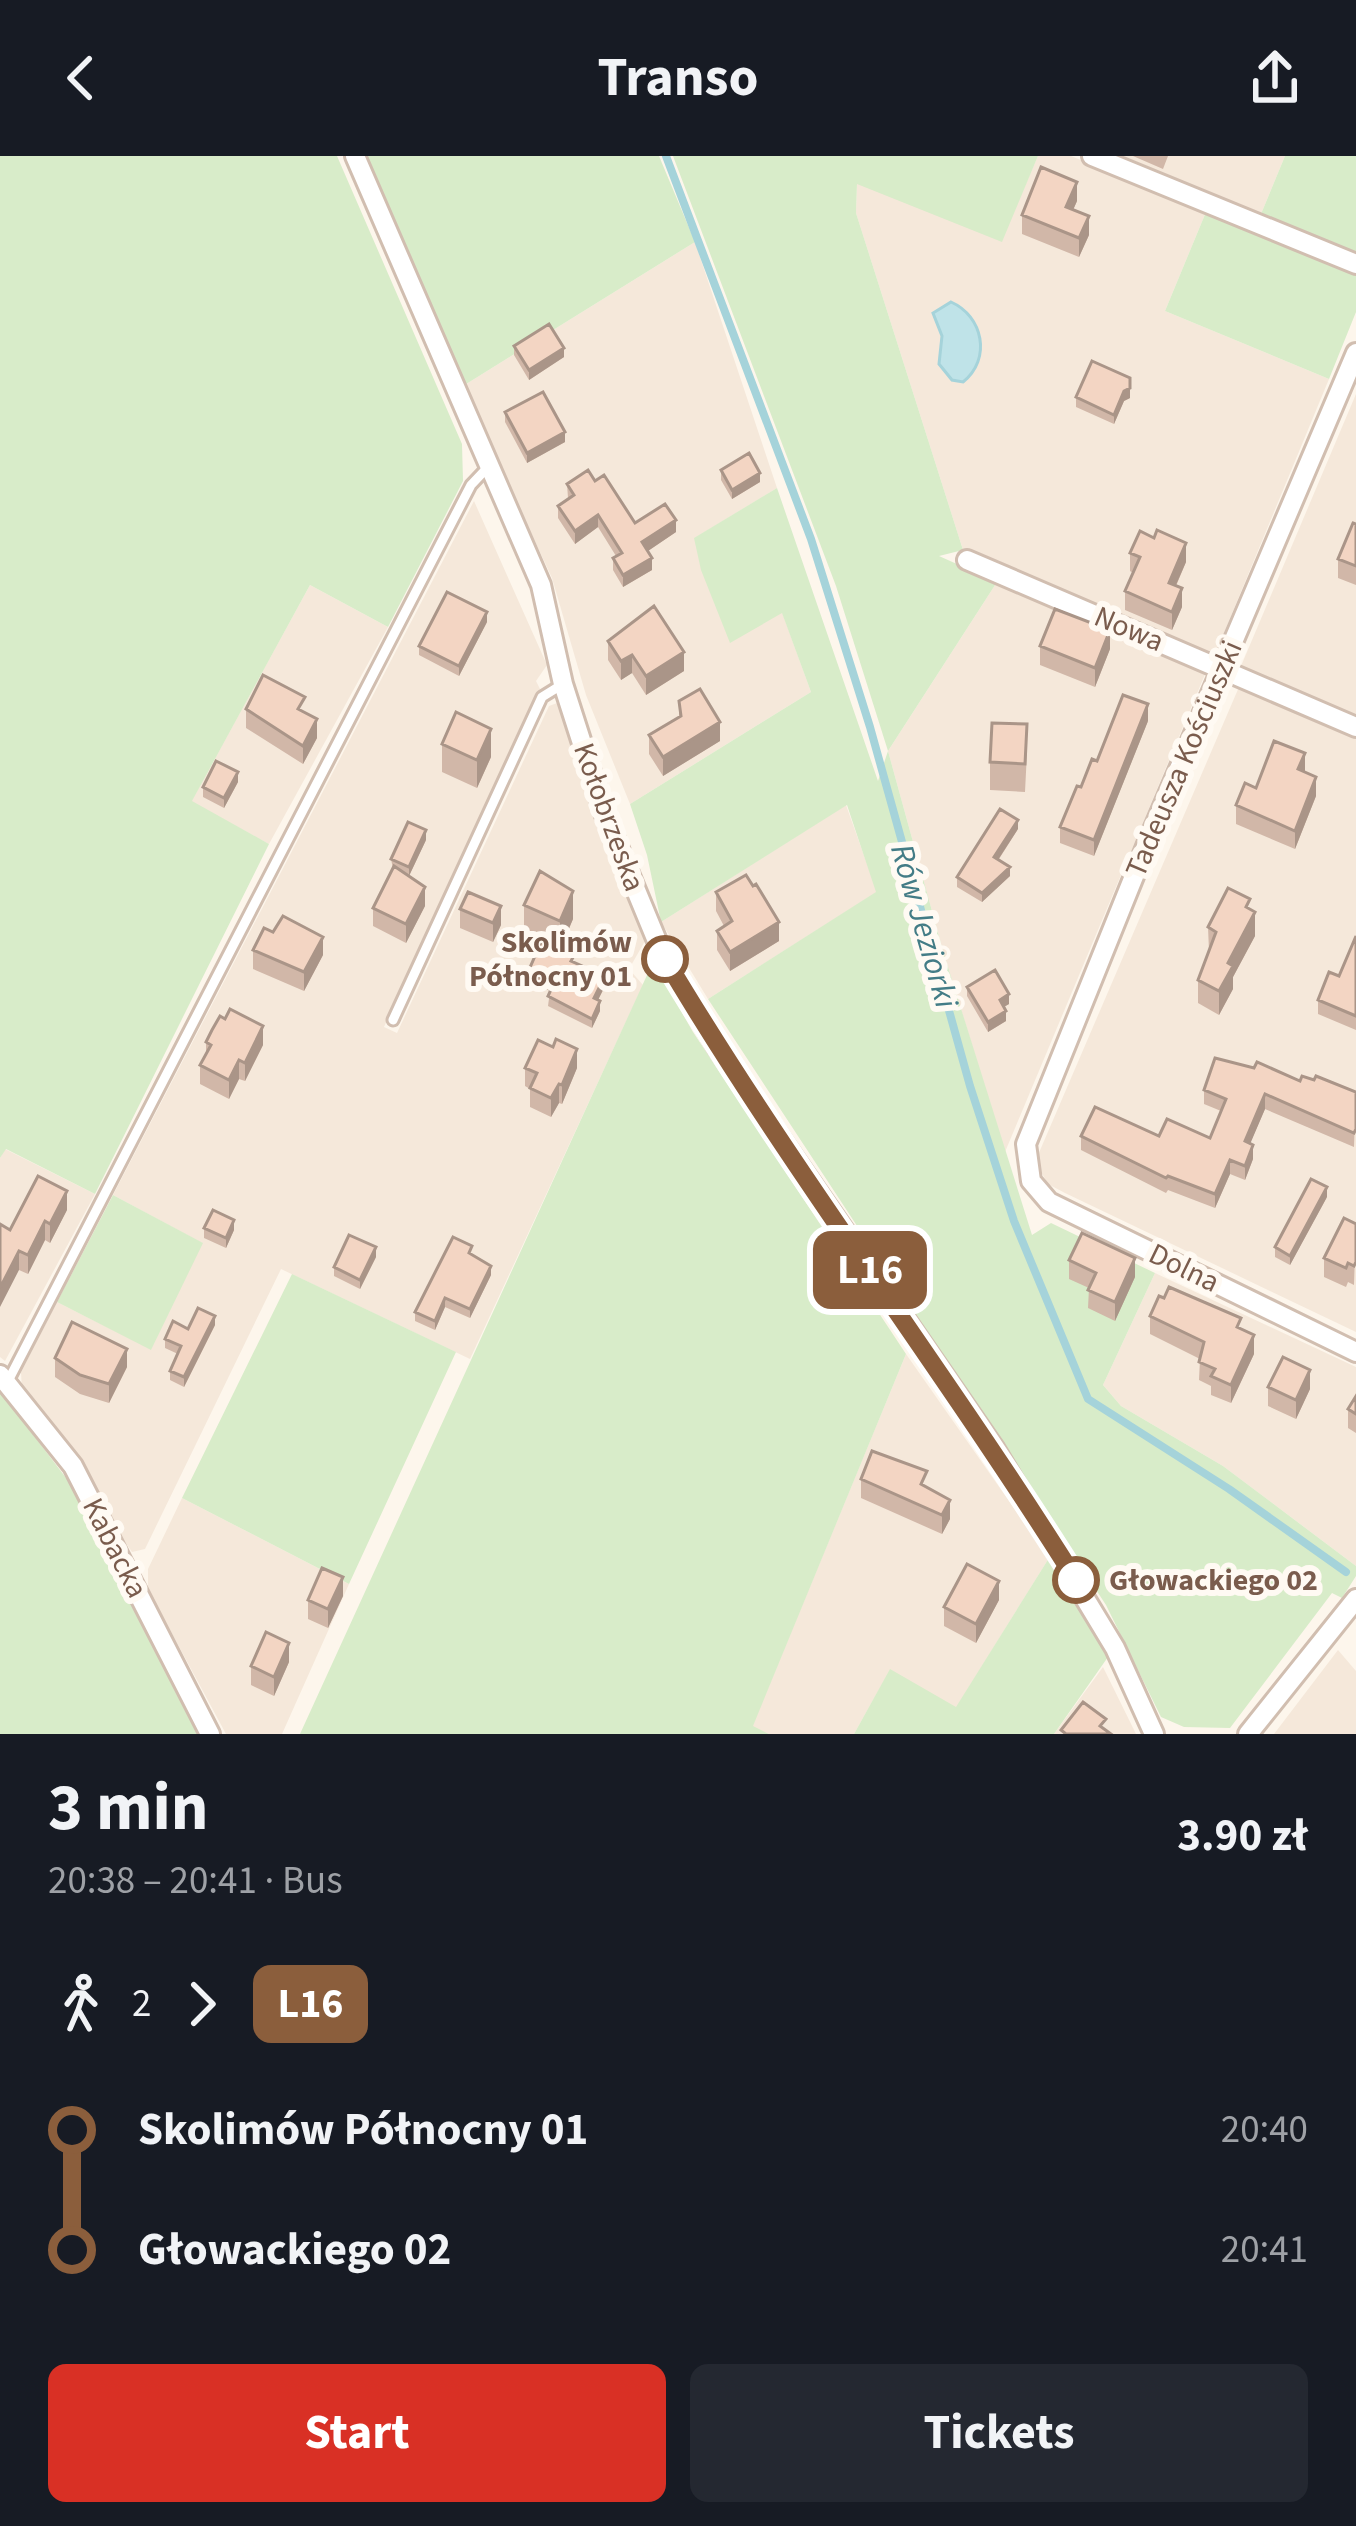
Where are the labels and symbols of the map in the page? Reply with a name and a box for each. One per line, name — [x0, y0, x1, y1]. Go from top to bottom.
street label: Nowa — [1087, 595, 1171, 663]
street label: Tadeusza Kościuszki — [1115, 634, 1253, 884]
street label: Kołobrzeska — [562, 737, 656, 897]
water label: Rów Jeziorki — [878, 838, 970, 1015]
place label: Skolimów Północny 01 — [469, 921, 632, 998]
marker: Skolimów Północny 01 — [643, 937, 687, 981]
line badge: L16 — [801, 1231, 939, 1309]
street label: Dolna — [1141, 1232, 1227, 1304]
street label: Kabacka — [72, 1491, 158, 1605]
marker: Głowackiego 02 — [1054, 1558, 1098, 1602]
place label: Głowackiego 02 — [1109, 1559, 1318, 1602]

